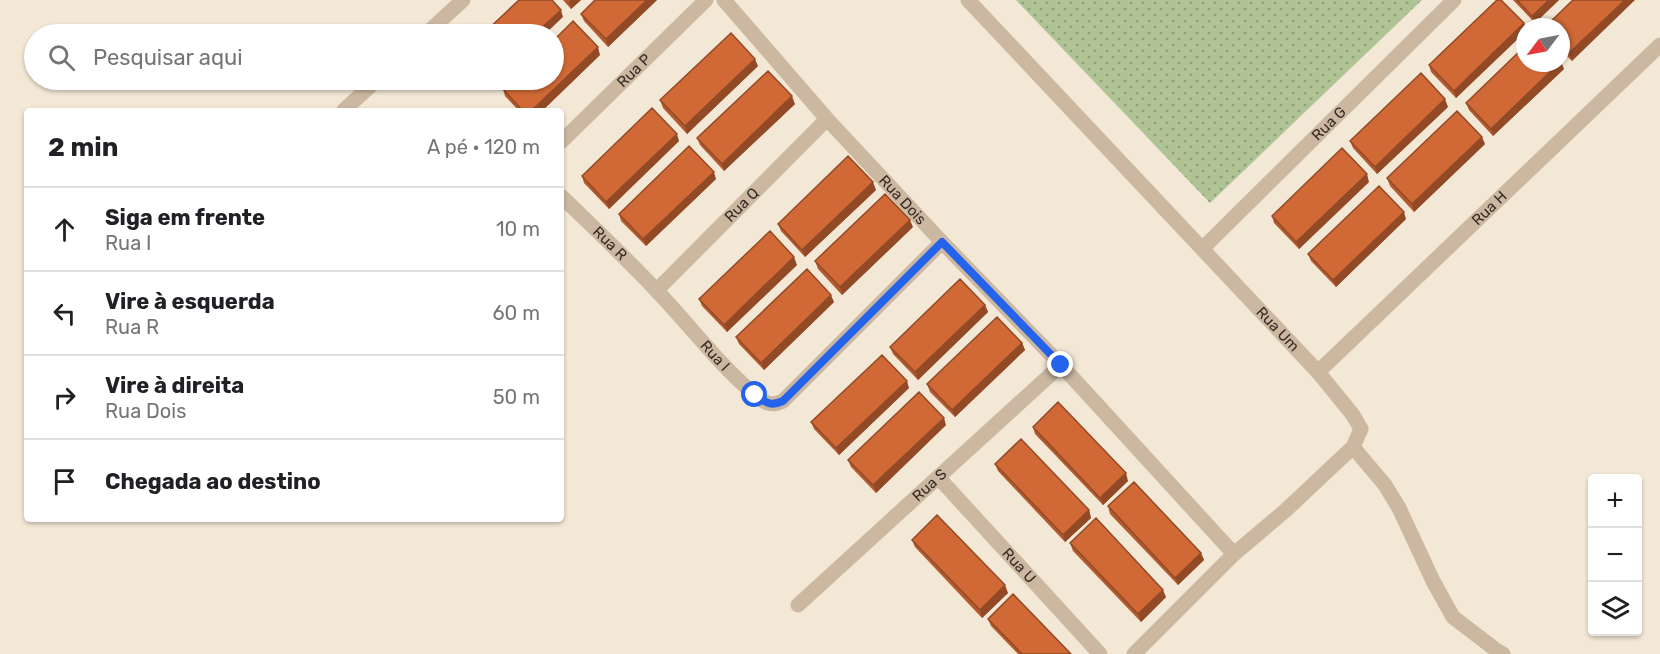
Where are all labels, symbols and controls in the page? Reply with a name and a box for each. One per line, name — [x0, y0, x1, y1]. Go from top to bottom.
north arrow — [1516, 18, 1570, 72]
search box — [24, 24, 564, 90]
icon: search — [45, 41, 78, 74]
text: Pesquisar aqui — [93, 44, 243, 71]
street label: Rua P — [613, 50, 655, 91]
street label: Rua G — [1308, 103, 1350, 144]
text: 2 min — [48, 132, 118, 163]
text: A pé · 120 m — [427, 135, 540, 159]
street label: Rua Dois — [875, 171, 930, 229]
street label: Rua Q — [721, 184, 762, 226]
street label: Rua H — [1468, 187, 1511, 229]
text: Siga em frente — [105, 204, 265, 231]
icon: ahead — [48, 213, 81, 246]
text: 10 m — [496, 217, 540, 241]
street label: Rua R — [589, 223, 631, 264]
text: Rua I — [105, 231, 152, 255]
text: Vire à esquerda — [105, 288, 275, 315]
icon: left — [48, 297, 81, 330]
text: 60 m — [493, 301, 540, 325]
street label: Rua Um — [1252, 303, 1303, 355]
text: Rua R — [105, 315, 159, 339]
street label: Rua I — [697, 337, 733, 375]
route end — [1047, 351, 1073, 377]
text: Vire à direita — [105, 372, 244, 399]
icon: right — [48, 381, 81, 414]
route start — [741, 381, 767, 407]
text: 50 m — [493, 385, 540, 409]
text: Rua Dois — [105, 399, 186, 423]
icon: arrive — [48, 465, 81, 498]
street label: Rua S — [909, 465, 950, 505]
text: Chegada ao destino — [105, 468, 321, 495]
map controls — [1588, 474, 1642, 636]
button: + — [1588, 474, 1642, 528]
button: − — [1588, 528, 1642, 582]
street label: Rua U — [998, 544, 1040, 587]
button: layers — [1588, 582, 1642, 636]

